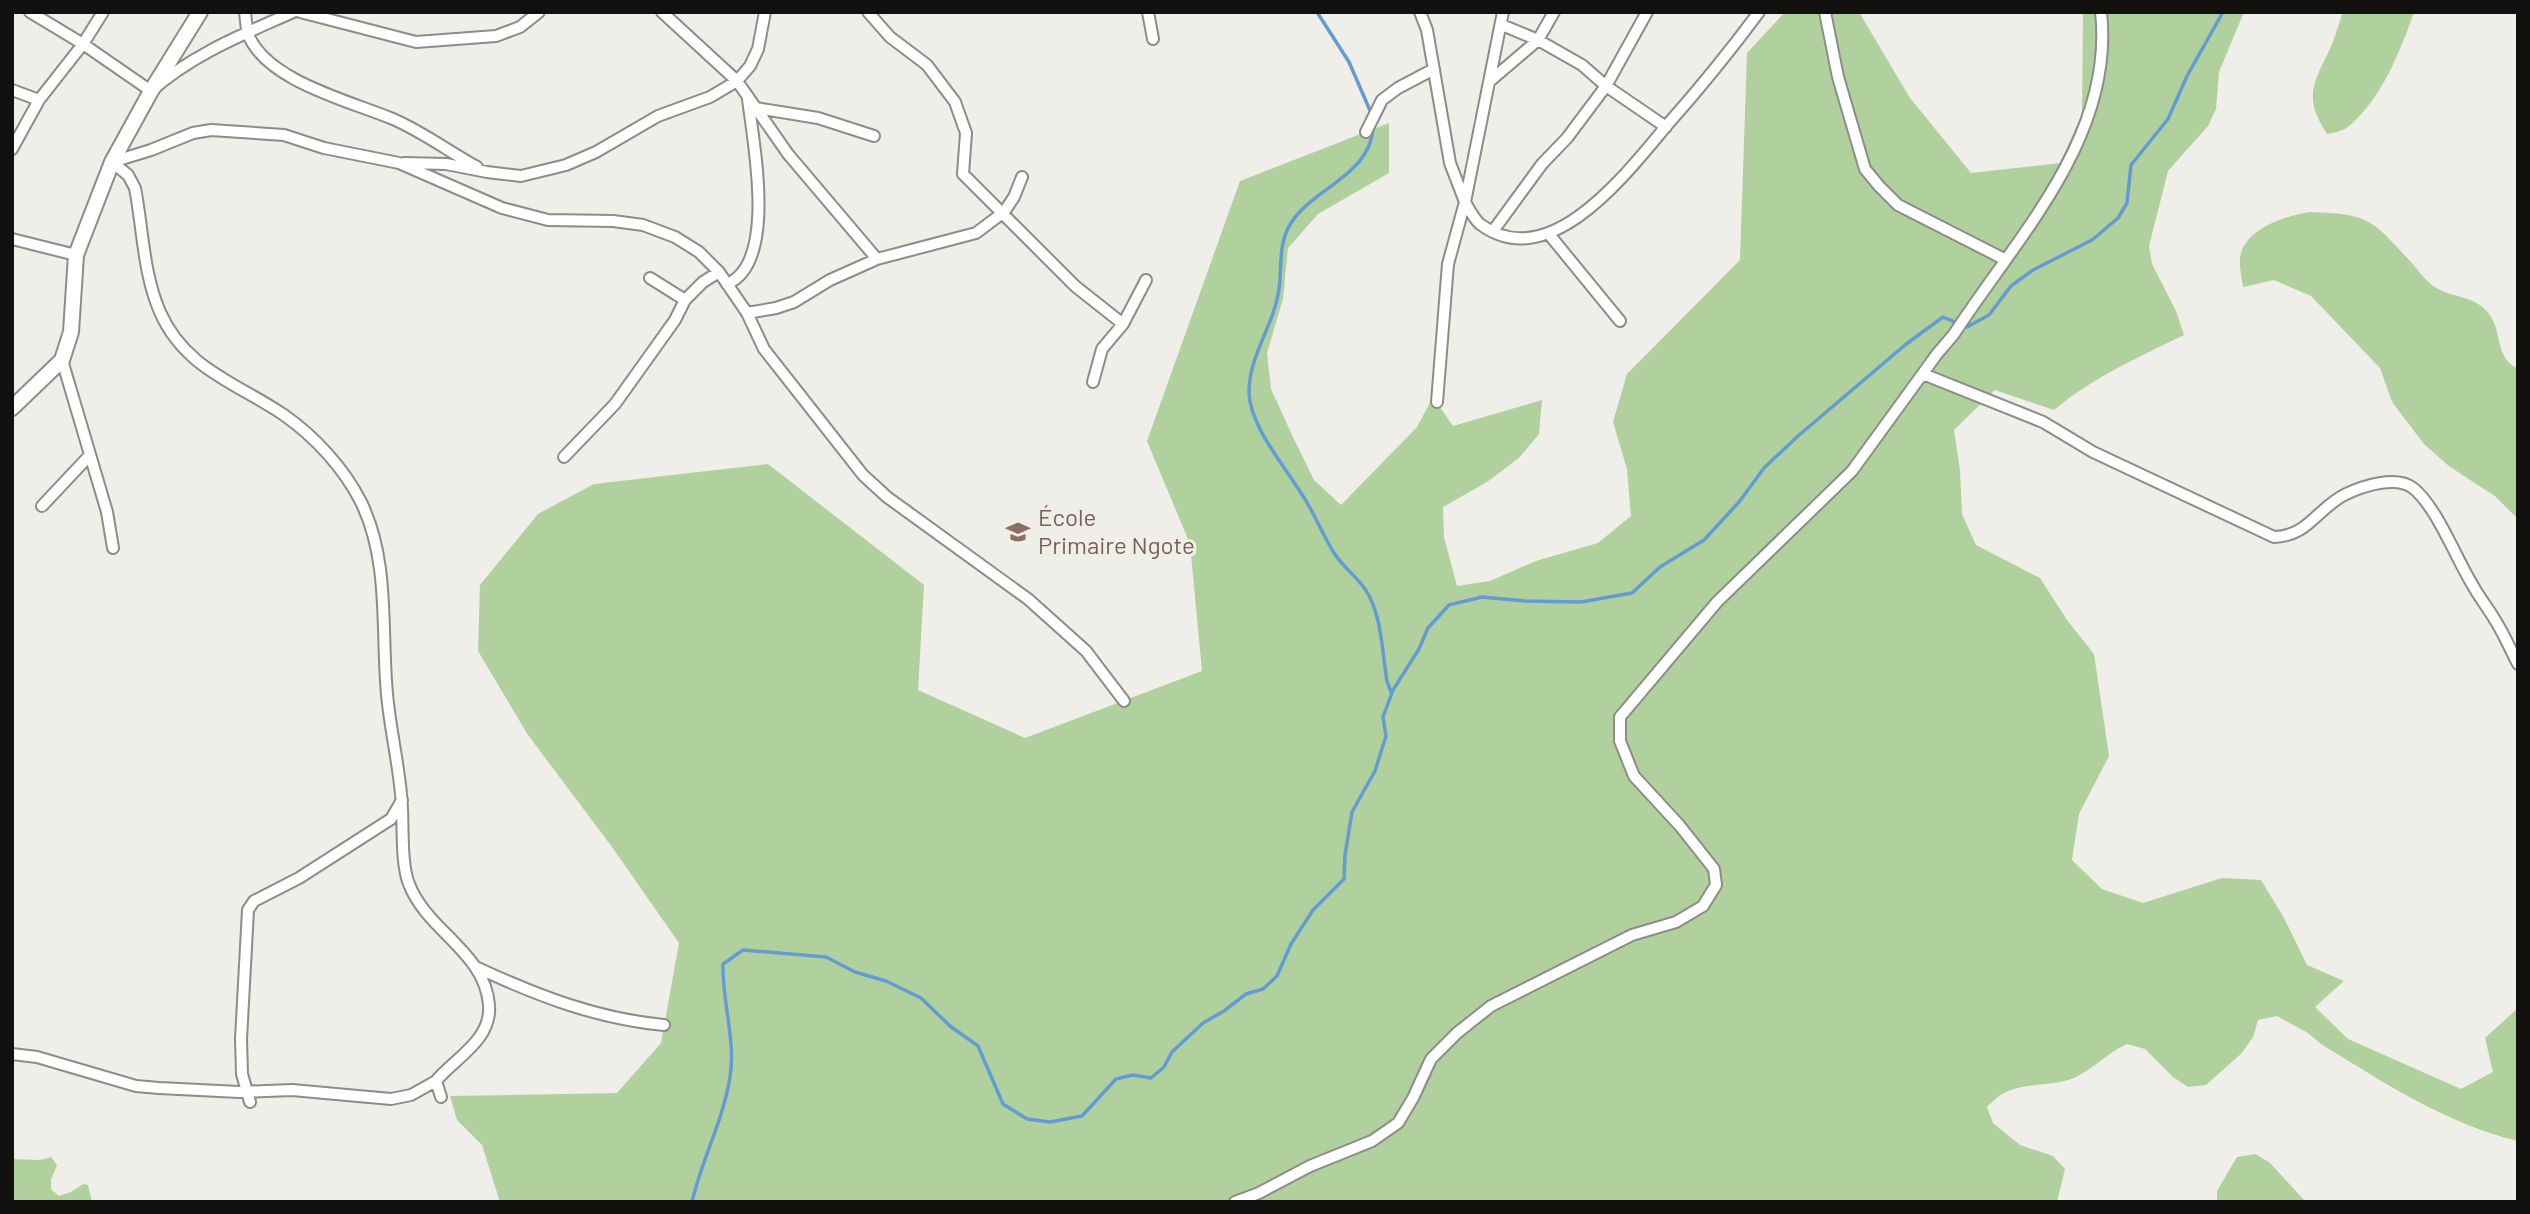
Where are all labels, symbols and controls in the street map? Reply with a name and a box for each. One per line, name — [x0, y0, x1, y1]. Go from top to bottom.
place label: École Primaire Ngote — [1038, 502, 1195, 559]
school or university icon: École Primaire Ngote — [1004, 518, 1032, 546]

